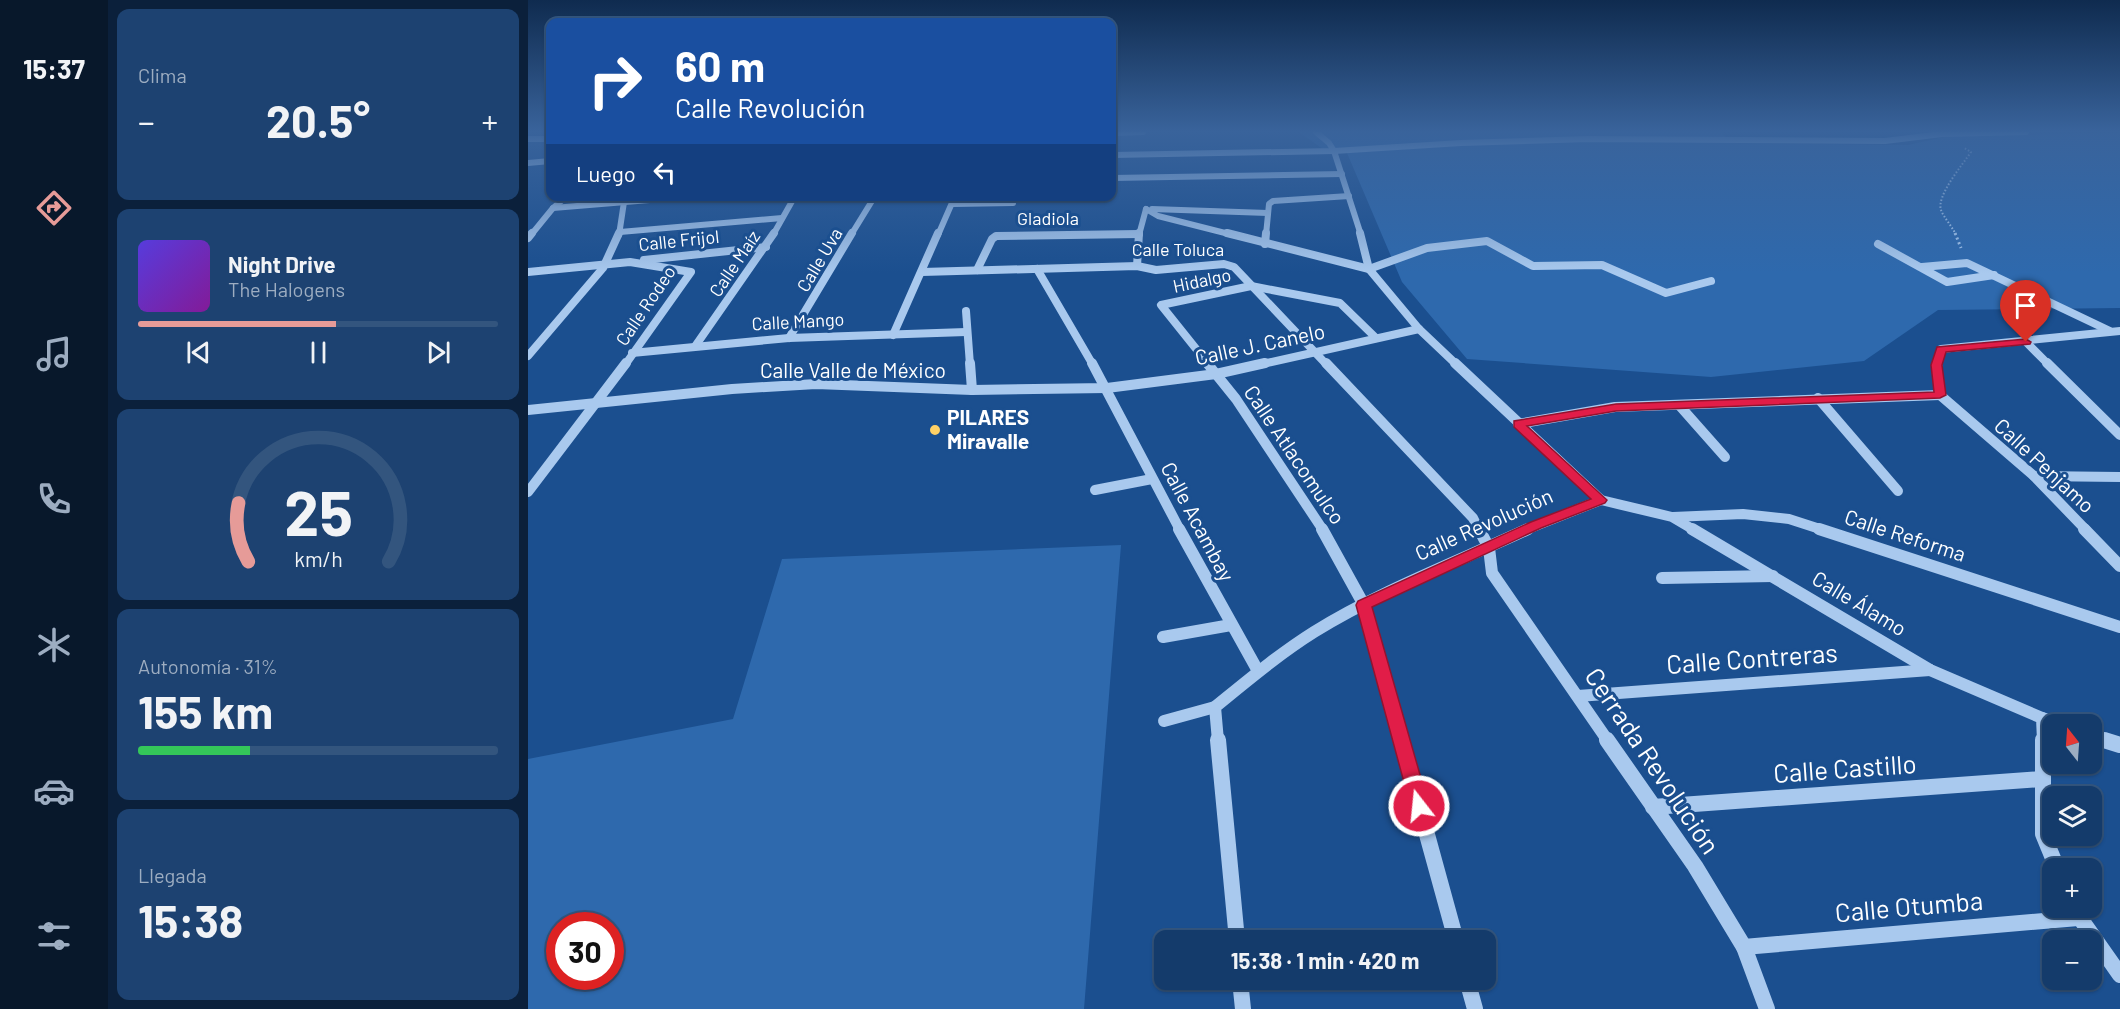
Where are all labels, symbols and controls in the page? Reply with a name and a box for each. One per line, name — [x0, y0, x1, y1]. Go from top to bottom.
text: 60 m — [675, 40, 765, 90]
icon: right — [576, 42, 654, 120]
text: 15:37 — [23, 52, 85, 84]
text: Clima — [138, 63, 187, 87]
text: Calle Revolución — [675, 91, 865, 123]
text: 20.5° — [266, 93, 370, 147]
text: − — [138, 101, 155, 141]
text: + — [482, 101, 498, 141]
icon: left — [648, 156, 681, 189]
text: Luego — [576, 160, 636, 186]
icon: directions — [33, 187, 75, 229]
street label: Gladiola — [1017, 207, 1079, 229]
street label: Calle Uva — [792, 224, 847, 295]
street label: Calle Frijol — [637, 225, 720, 255]
street label: Calle Maíz — [704, 226, 764, 301]
street label: Calle Toluca — [1132, 238, 1224, 260]
text: Night Drive — [228, 251, 336, 277]
street label: Calle Rodeo — [610, 261, 680, 350]
street label: Hidalgo — [1171, 263, 1233, 297]
text: The Halogens — [228, 277, 345, 301]
pin — [2000, 280, 2051, 342]
icon: arrive — [2009, 289, 2042, 322]
street label: Calle Mango — [751, 308, 845, 334]
street label: Calle J. Canelo — [1192, 318, 1327, 370]
icon: music — [33, 333, 75, 375]
icon: previous — [182, 336, 215, 369]
icon: pause — [302, 336, 335, 369]
icon: next — [422, 336, 455, 369]
street label: Calle Valle de México — [760, 357, 946, 382]
street label: Calle Atlacomulco — [1240, 380, 1351, 528]
place label: PILARES Miravalle — [947, 404, 1029, 453]
street label: Calle Penjamo — [1990, 412, 2100, 518]
marker: PILARES Miravalle — [928, 423, 942, 437]
street label: Calle Acambay — [1156, 457, 1240, 586]
text: 25 — [284, 474, 352, 548]
icon: phone — [33, 478, 75, 520]
street label: Calle Revolución — [1411, 482, 1556, 565]
street label: Calle Reforma — [1842, 503, 1969, 566]
text: km/h — [294, 546, 342, 571]
street label: Calle Álamo — [1808, 565, 1911, 641]
icon: climate — [33, 624, 75, 666]
street label: Calle Contreras — [1665, 636, 1839, 679]
text: Autonomía · 31% — [138, 654, 278, 678]
street label: Cerrada Revolución — [1579, 661, 1727, 859]
text: 155 km — [138, 684, 273, 738]
north arrow — [2042, 714, 2102, 774]
map controls — [2042, 714, 2102, 990]
street label: Calle Castillo — [1772, 747, 1918, 788]
icon: car — [33, 770, 75, 812]
position arrow — [1387, 774, 1451, 838]
button: layers — [2042, 786, 2102, 846]
button: + — [2042, 858, 2102, 918]
text: Llegada — [138, 863, 207, 887]
street label: Calle Otumba — [1834, 884, 1984, 927]
text: 15:38 — [138, 893, 243, 947]
speed limit sign: 30 — [546, 912, 624, 990]
icon: filters — [33, 915, 75, 957]
button: − — [2042, 930, 2102, 990]
text: 15:38 · 1 min · 420 m — [1231, 947, 1419, 973]

